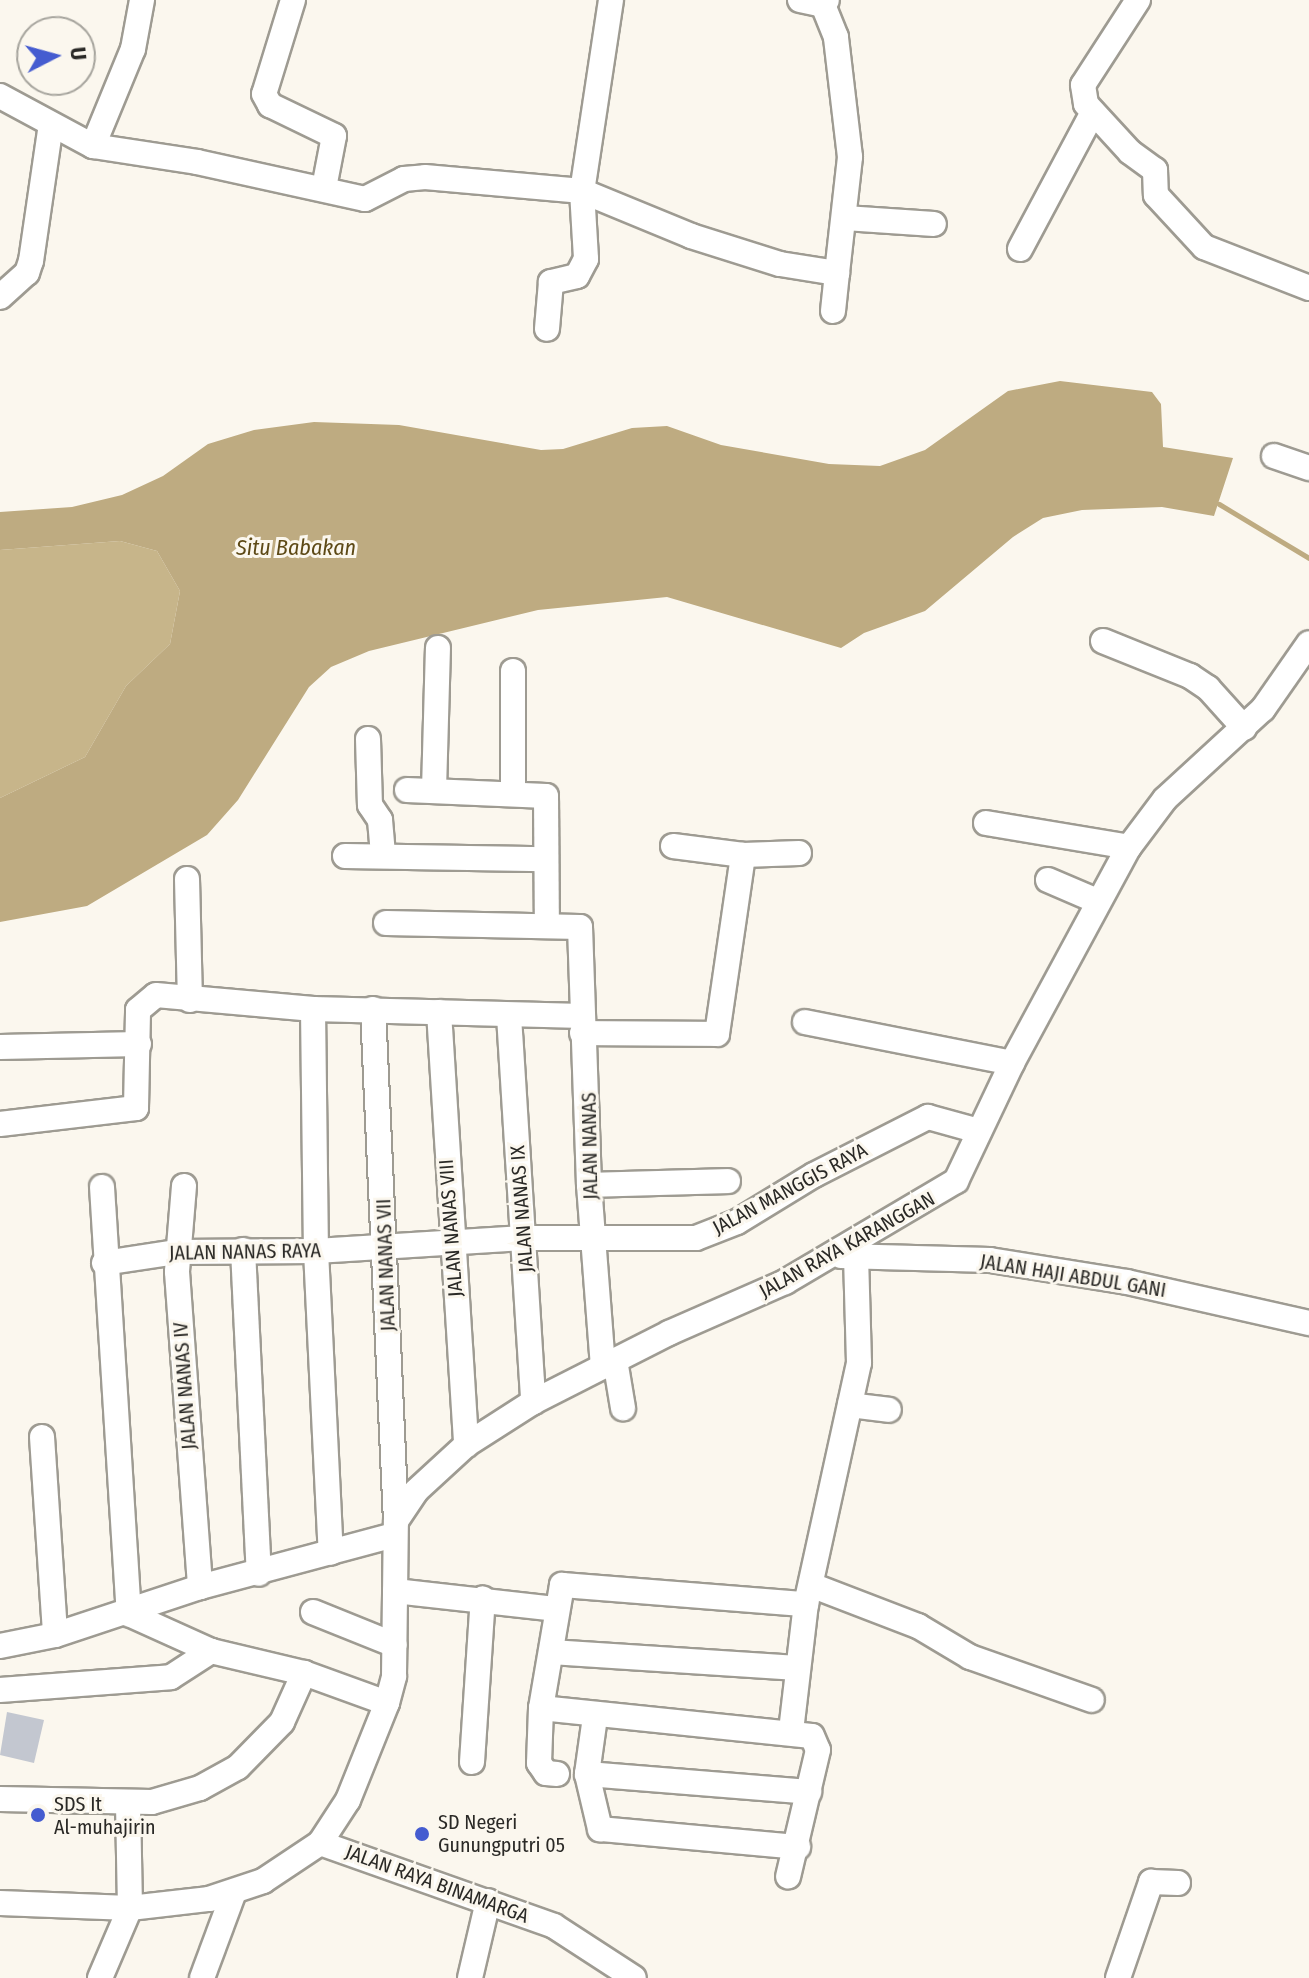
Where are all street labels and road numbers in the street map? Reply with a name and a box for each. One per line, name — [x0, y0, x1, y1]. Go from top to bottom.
street label: JALAN NANAS — [577, 1092, 603, 1200]
street label: JALAN MANGGIS RAYA — [709, 1138, 871, 1240]
street label: JALAN NANAS IX — [506, 1145, 538, 1273]
street label: JALAN NANAS VIII — [434, 1158, 468, 1298]
street label: JALAN RAYA KARANGGAN — [755, 1187, 939, 1303]
street label: JALAN NANAS VII — [372, 1198, 400, 1332]
street label: JALAN NANAS RAYA — [169, 1239, 321, 1265]
street label: JALAN HAJI ABDUL GANI — [978, 1249, 1168, 1303]
street label: JALAN NANAS IV — [169, 1322, 201, 1450]
street label: JALAN RAYA BINAMARGA — [342, 1840, 532, 1928]

